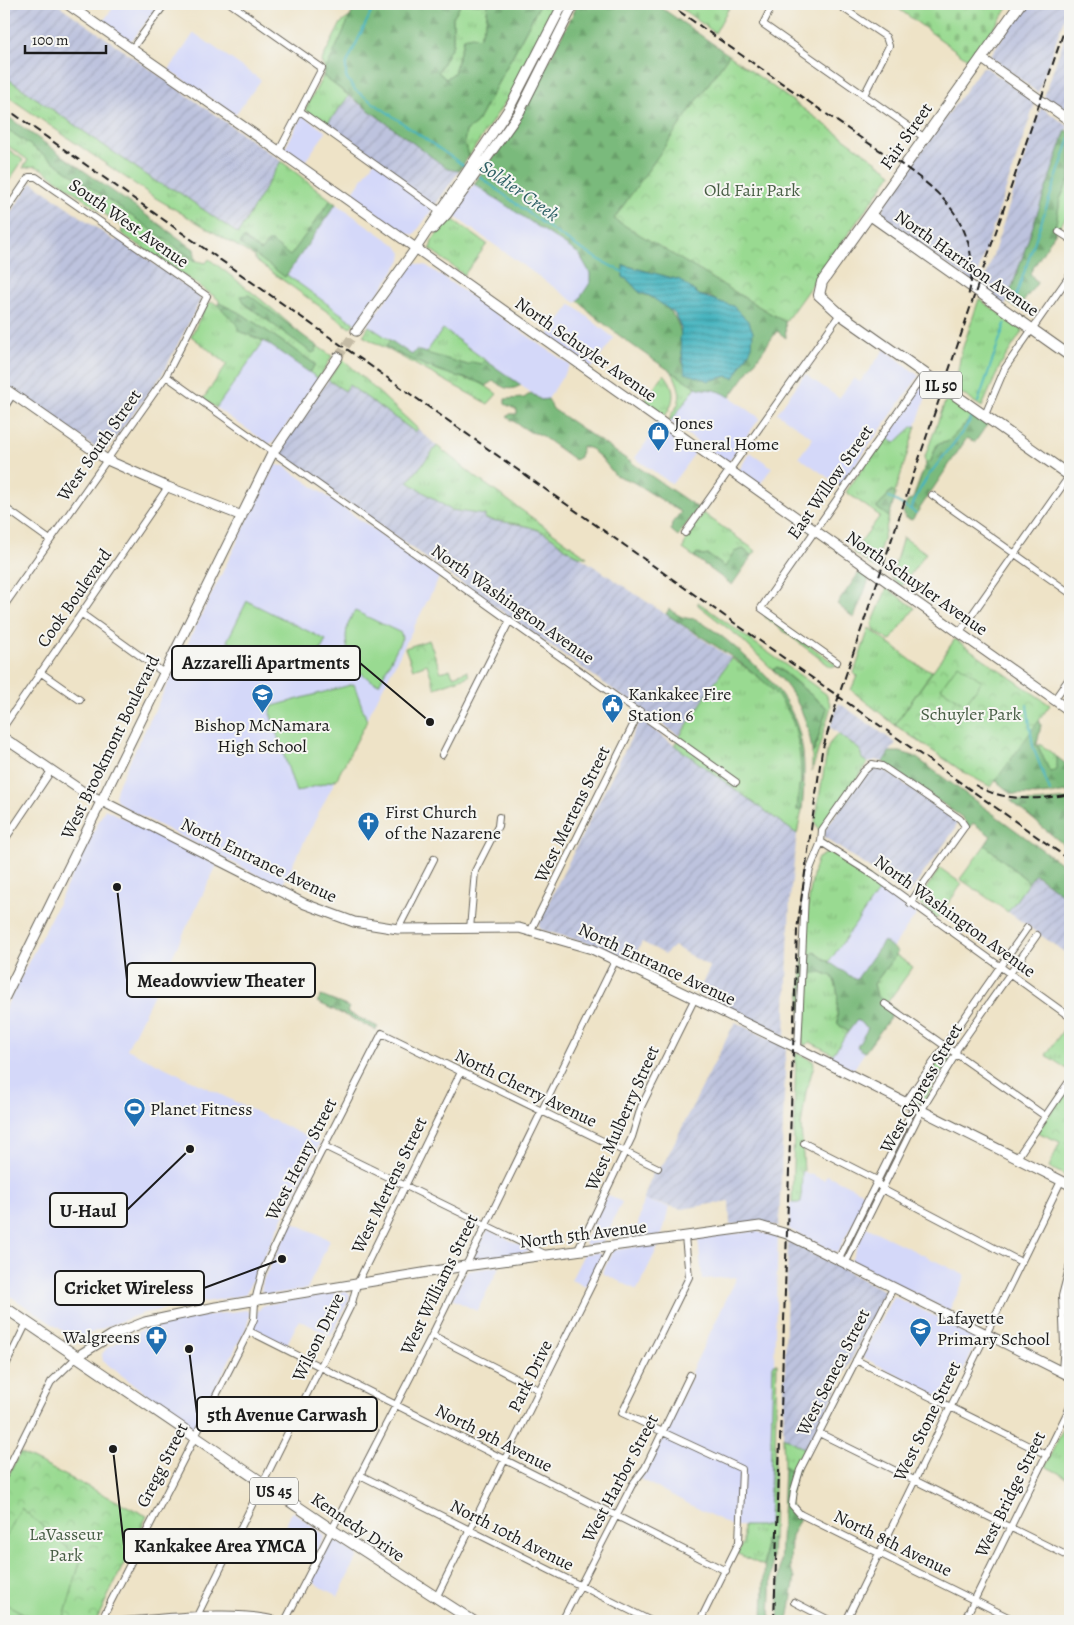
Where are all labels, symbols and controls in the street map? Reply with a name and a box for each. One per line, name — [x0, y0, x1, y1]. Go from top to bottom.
scale bar — [25, 22, 106, 54]
text: 100 m — [32, 30, 69, 50]
street label: Fair Street — [874, 98, 938, 174]
water label: Soldier Creek — [474, 154, 564, 228]
street label: South West Avenue — [64, 173, 194, 273]
park label: Old Fair Park — [704, 178, 800, 202]
street label: North Harrison Avenue — [890, 204, 1044, 322]
street label: North Schuyler Avenue — [510, 291, 662, 407]
road number: IL 50 — [920, 372, 962, 398]
street label: West South Street — [51, 384, 147, 507]
place label: Jones Funeral Home — [674, 411, 779, 456]
street label: East Willow Street — [782, 420, 878, 544]
shop icon: Jones Funeral Home — [646, 421, 670, 452]
street label: North Schuyler Avenue — [841, 525, 993, 641]
street label: North Washington Avenue — [427, 539, 599, 669]
street label: Cook Boulevard — [31, 544, 117, 652]
callout: Azzarelli Apartments — [172, 646, 360, 680]
text: Azzarelli Apartments — [181, 650, 350, 676]
street label: West Brookmont Boulevard — [55, 651, 165, 844]
place label: Kankakee Fire Station 6 — [628, 682, 731, 727]
school or university icon: Bishop McNamara High School — [250, 683, 274, 714]
public building icon: Kankakee Fire Station 6 — [600, 692, 624, 723]
park label: Schuyler Park — [921, 702, 1021, 726]
place label: Bishop McNamara High School — [194, 713, 331, 758]
street label: West Mertens Street — [528, 742, 615, 887]
place label: First Church of the Nazarene — [385, 800, 501, 845]
church icon: First Church of the Nazarene — [357, 810, 381, 841]
street label: North Entrance Avenue — [177, 812, 341, 908]
street label: North Washington Avenue — [869, 849, 1041, 983]
street label: North Entrance Avenue — [574, 917, 740, 1011]
callout: Meadowview Theater — [127, 963, 315, 997]
text: Meadowview Theater — [137, 968, 305, 994]
street label: West Cypress Street — [874, 1019, 968, 1158]
street label: West Mulberry Street — [579, 1042, 665, 1195]
street label: North Cherry Avenue — [451, 1043, 601, 1133]
street label: West Henry Street — [259, 1094, 342, 1225]
sports icon: Planet Fitness — [122, 1097, 146, 1128]
place label: Planet Fitness — [150, 1097, 252, 1121]
street label: West Mertens Street — [345, 1113, 432, 1258]
callout: U-Haul — [50, 1193, 127, 1227]
text: U-Haul — [60, 1198, 116, 1224]
street label: West Williams Street — [394, 1210, 483, 1359]
street label: North 5th Avenue — [518, 1214, 648, 1254]
callout: Cricket Wireless — [55, 1271, 204, 1305]
text: Cricket Wireless — [64, 1275, 194, 1301]
street label: Wilson Drive — [286, 1289, 350, 1386]
street label: West Seneca Street — [790, 1305, 875, 1440]
place label: Lafayette Primary School — [937, 1306, 1050, 1351]
school or university icon: Lafayette Primary School — [909, 1316, 933, 1347]
place label: Walgreens — [62, 1325, 140, 1349]
pharmacy icon: Walgreens — [144, 1325, 168, 1356]
street label: Park Drive — [502, 1336, 558, 1416]
street label: West Stone Street — [887, 1357, 966, 1486]
callout: 5th Avenue Carwash — [197, 1397, 377, 1431]
street label: North 9th Avenue — [431, 1398, 557, 1478]
text: 5th Avenue Carwash — [207, 1402, 367, 1428]
street label: West Harbor Street — [576, 1410, 664, 1547]
street label: Gregg Street — [130, 1418, 194, 1511]
street label: West Bridge Street — [969, 1427, 1051, 1562]
road number: US 45 — [250, 1478, 298, 1504]
street label: Kennedy Drive — [306, 1487, 410, 1567]
street label: North 10th Avenue — [446, 1493, 578, 1577]
street label: North 8th Avenue — [830, 1504, 956, 1582]
park label: LaVasseur Park — [29, 1522, 103, 1567]
callout: Kankakee Area YMCA — [124, 1529, 316, 1563]
text: Kankakee Area YMCA — [134, 1533, 307, 1559]

